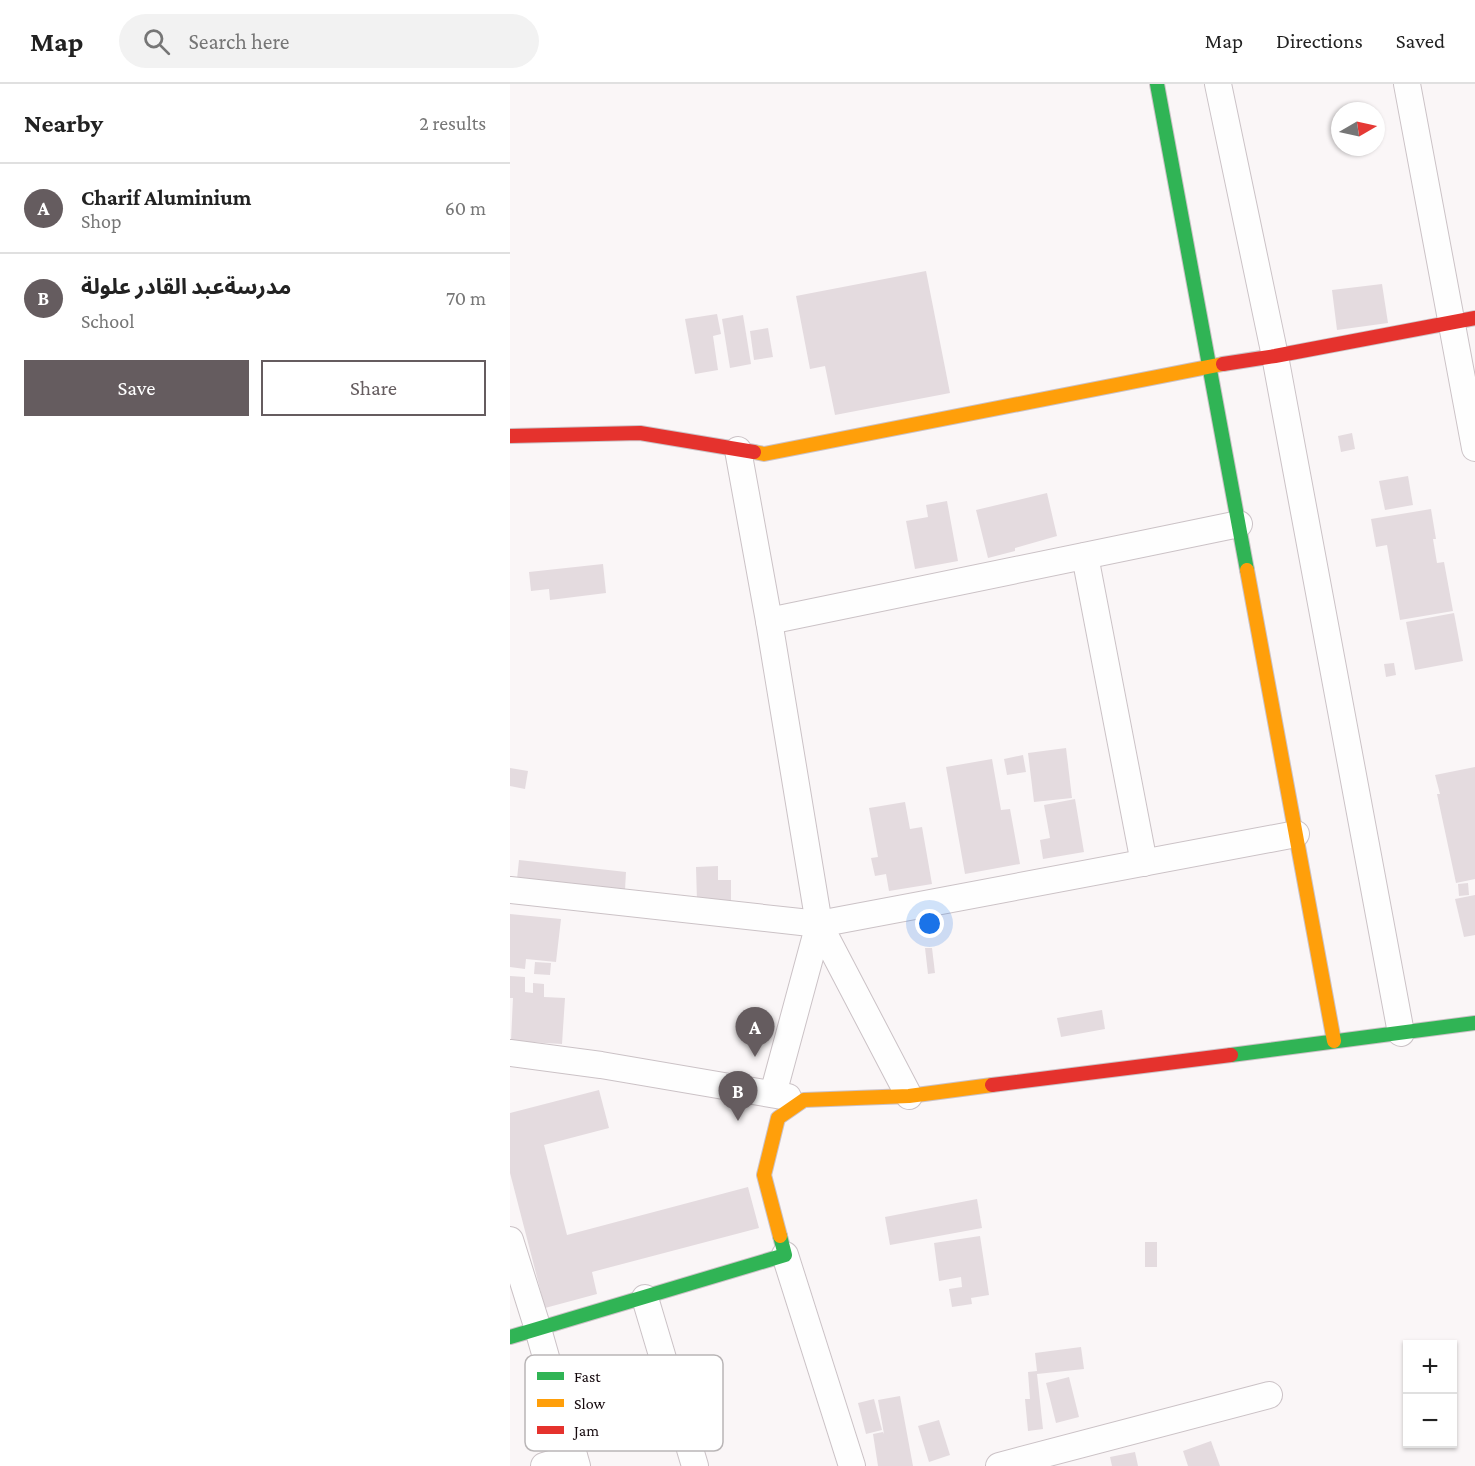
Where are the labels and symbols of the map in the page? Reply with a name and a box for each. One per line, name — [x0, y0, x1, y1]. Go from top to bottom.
north arrow — [1331, 102, 1385, 156]
your location — [915, 909, 944, 938]
pin: A — [736, 1008, 774, 1057]
pin: B — [718, 1072, 758, 1121]
legend — [525, 1355, 723, 1451]
text: Fast — [574, 1368, 601, 1385]
text: Slow — [574, 1395, 606, 1412]
text: Jam — [572, 1422, 599, 1440]

